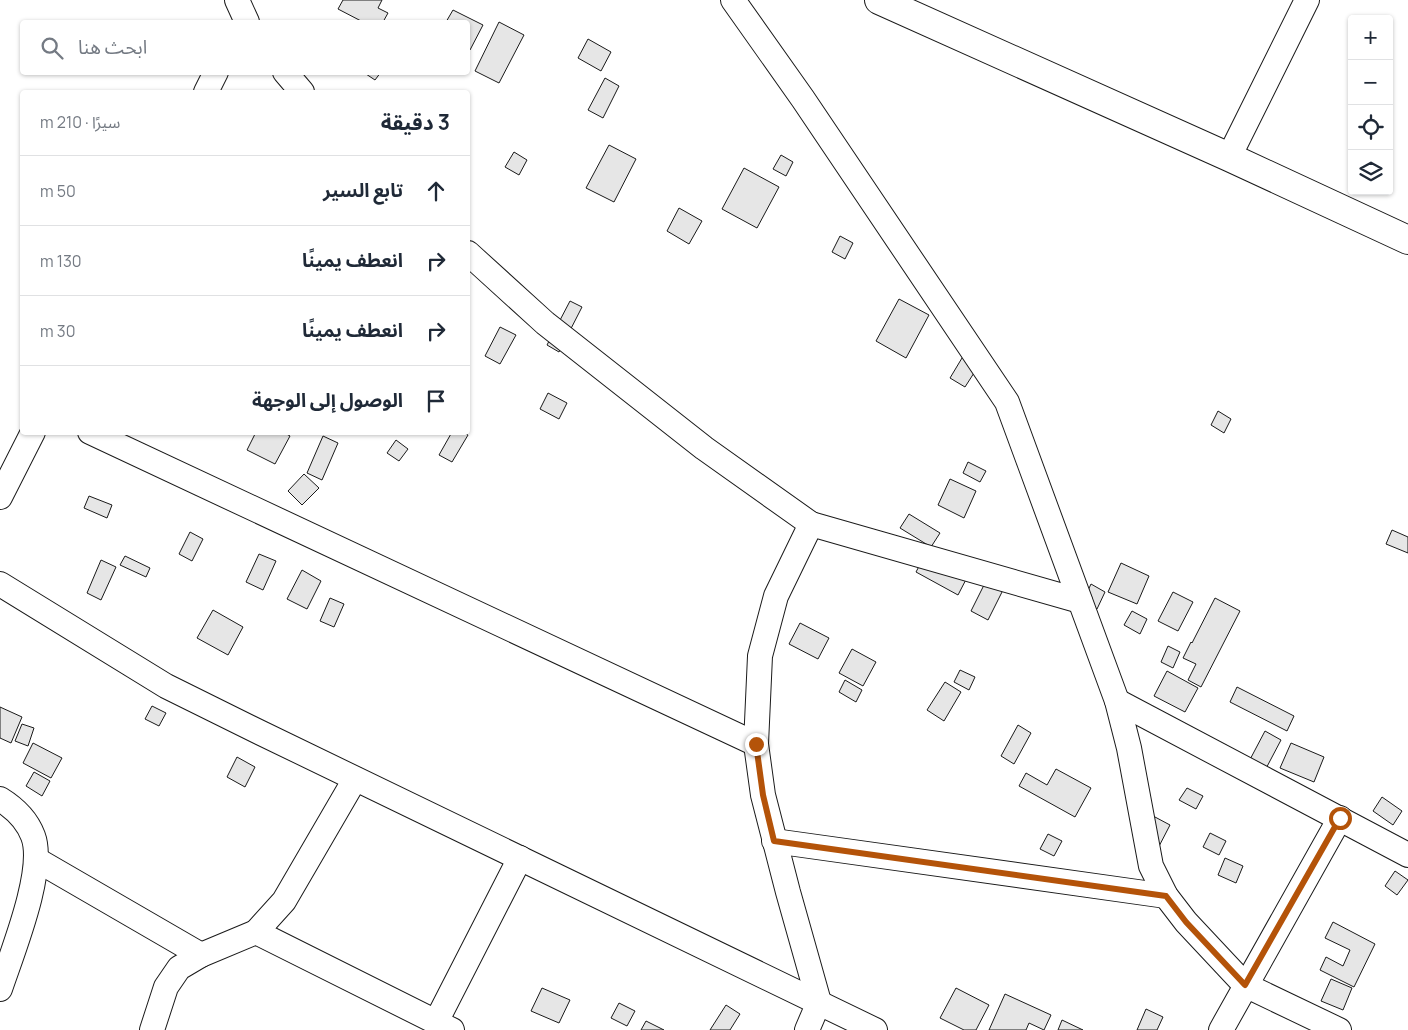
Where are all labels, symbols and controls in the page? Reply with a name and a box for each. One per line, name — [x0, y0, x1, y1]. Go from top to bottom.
map controls — [1348, 15, 1393, 195]
button: + — [1348, 15, 1393, 60]
search box — [20, 20, 470, 75]
icon: search — [38, 34, 66, 62]
text: ابحث هنا — [78, 34, 147, 60]
button: − — [1348, 60, 1393, 105]
button: locate — [1348, 105, 1393, 150]
text: 3 دقيقة — [381, 108, 450, 136]
text: سيرًا · 210 m — [40, 111, 120, 133]
button: layers — [1348, 150, 1393, 195]
text: تابع السير — [323, 177, 403, 203]
icon: ahead — [422, 177, 450, 205]
text: 50 m — [40, 180, 76, 202]
text: انعطف يمينًا — [302, 247, 403, 273]
icon: right — [422, 247, 450, 275]
text: 130 m — [40, 250, 82, 272]
text: انعطف يمينًا — [302, 317, 403, 343]
icon: right — [422, 317, 450, 345]
text: 30 m — [40, 320, 75, 342]
text: الوصول إلى الوجهة — [252, 387, 403, 413]
icon: arrive — [422, 387, 450, 415]
route end — [745, 733, 768, 756]
route start — [1329, 807, 1352, 830]

